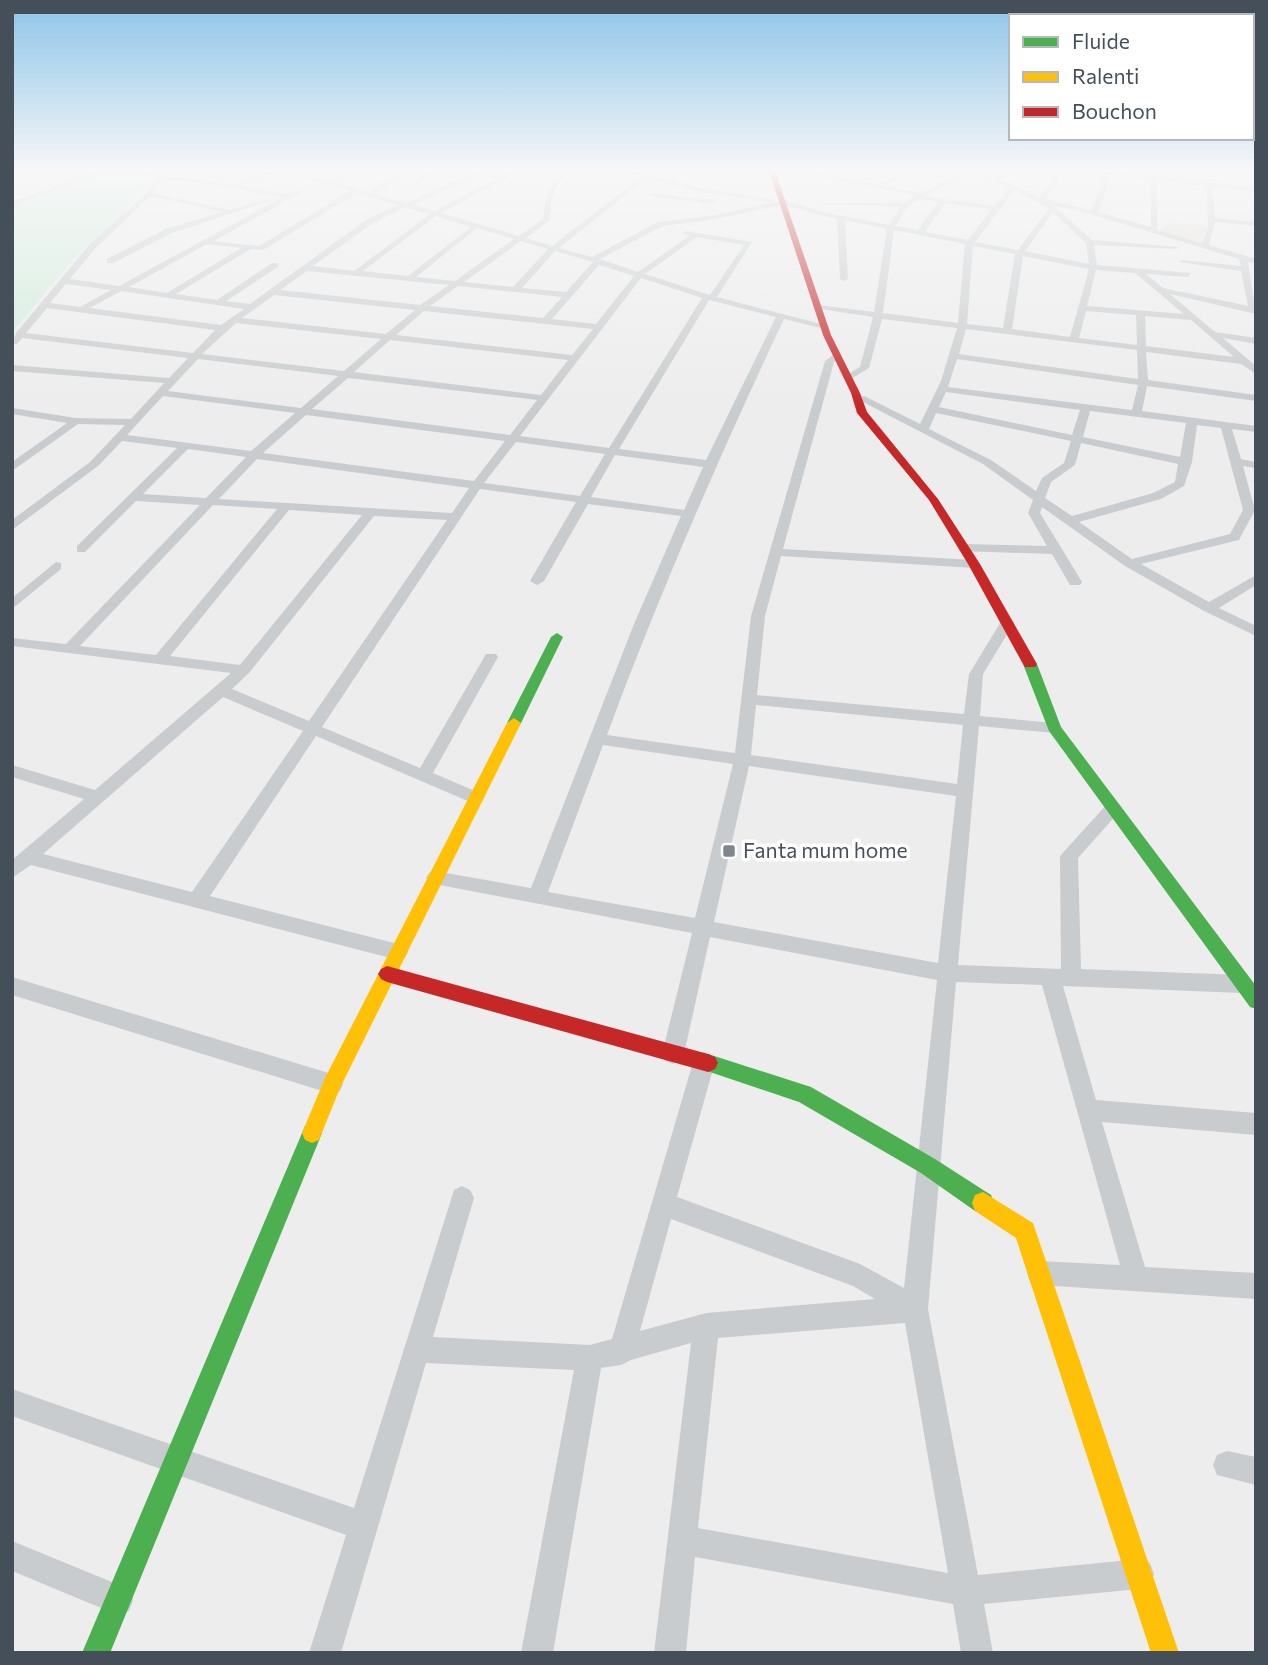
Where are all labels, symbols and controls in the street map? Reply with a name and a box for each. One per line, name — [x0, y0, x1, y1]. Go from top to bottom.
legend — [1009, 14, 1254, 140]
text: Fluide — [1072, 28, 1130, 53]
text: Ralenti — [1072, 63, 1139, 88]
text: Bouchon — [1072, 98, 1157, 123]
place label: Fanta mum home — [743, 837, 908, 862]
marker: Fanta mum home — [721, 843, 737, 859]

